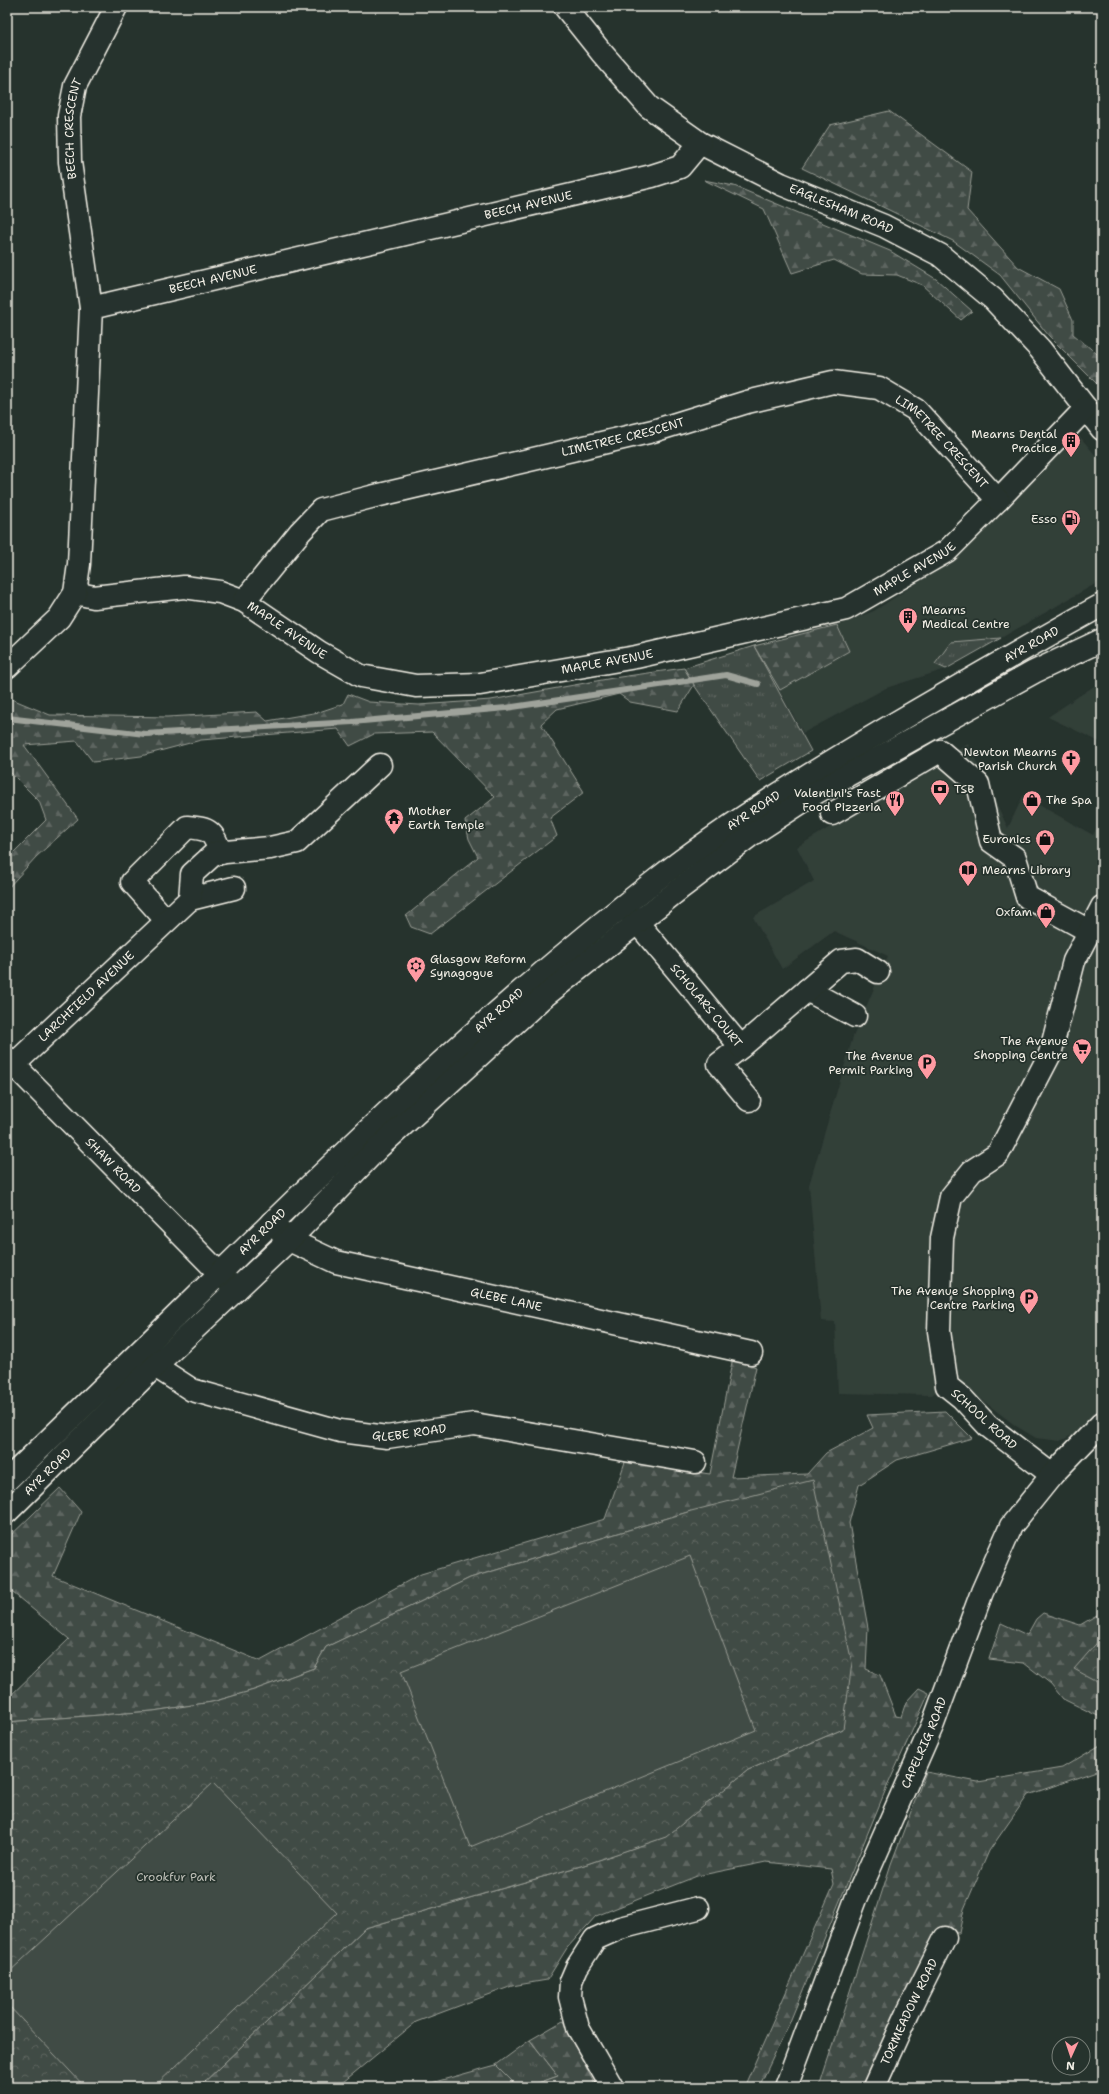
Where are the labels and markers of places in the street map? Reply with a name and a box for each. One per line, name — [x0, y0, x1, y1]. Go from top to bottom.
place label: Mearns Dental Practice — [971, 426, 1057, 456]
building icon: Mearns Dental Practice — [1060, 430, 1082, 458]
fuel station icon: Esso — [1060, 508, 1082, 536]
place label: Esso — [1031, 511, 1057, 527]
place label: Mearns Medical Centre — [922, 602, 1010, 632]
building icon: Mearns Medical Centre — [897, 606, 919, 634]
place label: Newton Mearns Parish Church — [964, 744, 1057, 774]
church icon: Newton Mearns Parish Church — [1060, 748, 1082, 776]
bank icon: TSB — [929, 778, 951, 806]
place label: TSB — [954, 781, 974, 797]
place label: Valentini's Fast Food Pizzeria — [794, 785, 882, 815]
restaurant icon: Valentini's Fast Food Pizzeria — [884, 789, 906, 817]
shop icon: The Spa — [1021, 789, 1043, 817]
place label: The Spa — [1046, 792, 1092, 808]
place label: Mother Earth Temple — [408, 803, 485, 833]
temple icon: Mother Earth Temple — [383, 807, 405, 835]
shop icon: Euronics — [1034, 828, 1056, 856]
place label: Euronics — [983, 831, 1031, 847]
library icon: Mearns Library — [957, 859, 979, 887]
place label: Mearns Library — [982, 862, 1071, 878]
shop icon: Oxfam — [1035, 901, 1057, 929]
place label: Oxfam — [995, 904, 1032, 920]
place label: Glasgow Reform Synagogue — [430, 951, 526, 981]
synagogue icon: Glasgow Reform Synagogue — [405, 955, 427, 983]
place label: The Avenue Shopping Centre — [974, 1033, 1068, 1063]
supermarket icon: The Avenue Shopping Centre — [1071, 1037, 1093, 1065]
place label: The Avenue Permit Parking — [829, 1048, 913, 1078]
parking icon: The Avenue Permit Parking — [916, 1052, 938, 1080]
place label: The Avenue Shopping Centre Parking — [891, 1283, 1015, 1313]
parking icon: The Avenue Shopping Centre Parking — [1018, 1287, 1040, 1315]

